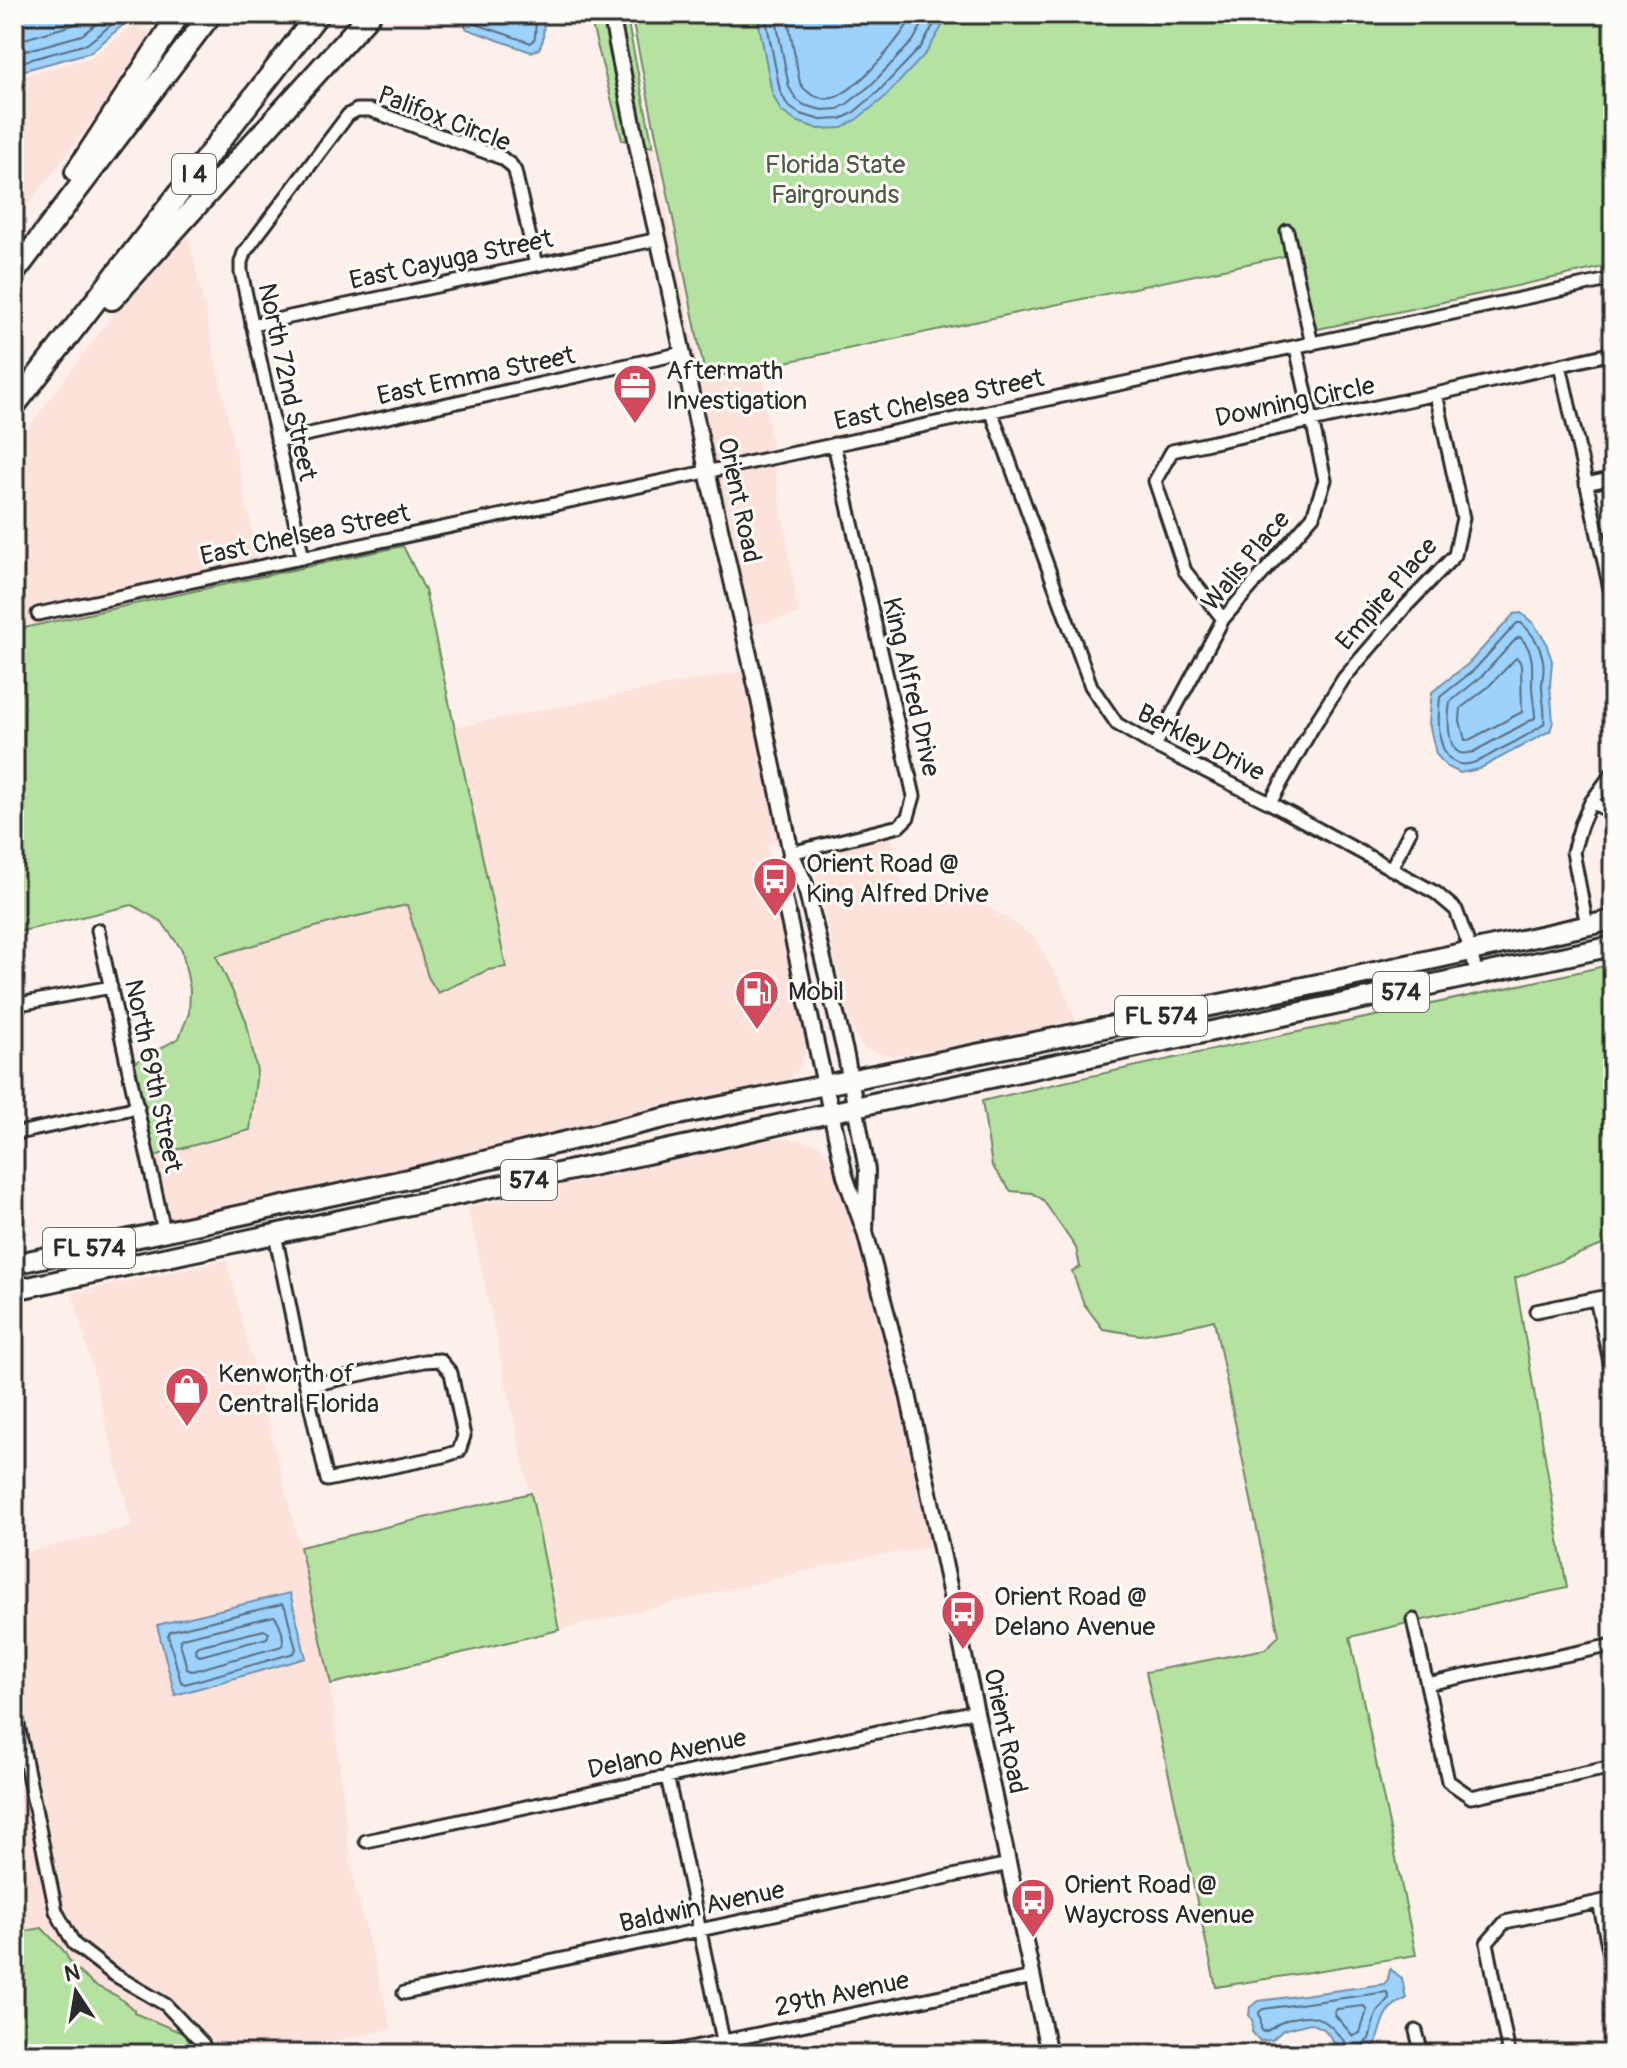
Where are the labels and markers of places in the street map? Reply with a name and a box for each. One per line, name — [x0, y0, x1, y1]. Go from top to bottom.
place label: Aftermath Investigation — [666, 355, 807, 417]
office icon: Aftermath Investigation — [611, 362, 659, 425]
place label: Orient Road @ King Alfred Drive — [806, 848, 989, 910]
bus stop icon: Orient Road @ King Alfred Drive — [751, 855, 799, 918]
fuel station icon: Mobil — [733, 968, 781, 1031]
place label: Mobil — [788, 976, 844, 1008]
place label: Kenworth of Central Florida — [218, 1358, 379, 1420]
shop icon: Kenworth of Central Florida — [163, 1365, 211, 1428]
place label: Orient Road @ Delano Avenue — [994, 1581, 1156, 1643]
bus stop icon: Orient Road @ Delano Avenue — [939, 1588, 987, 1651]
place label: Orient Road @ Waycross Avenue — [1064, 1869, 1254, 1931]
bus stop icon: Orient Road @ Waycross Avenue — [1009, 1876, 1057, 1939]

